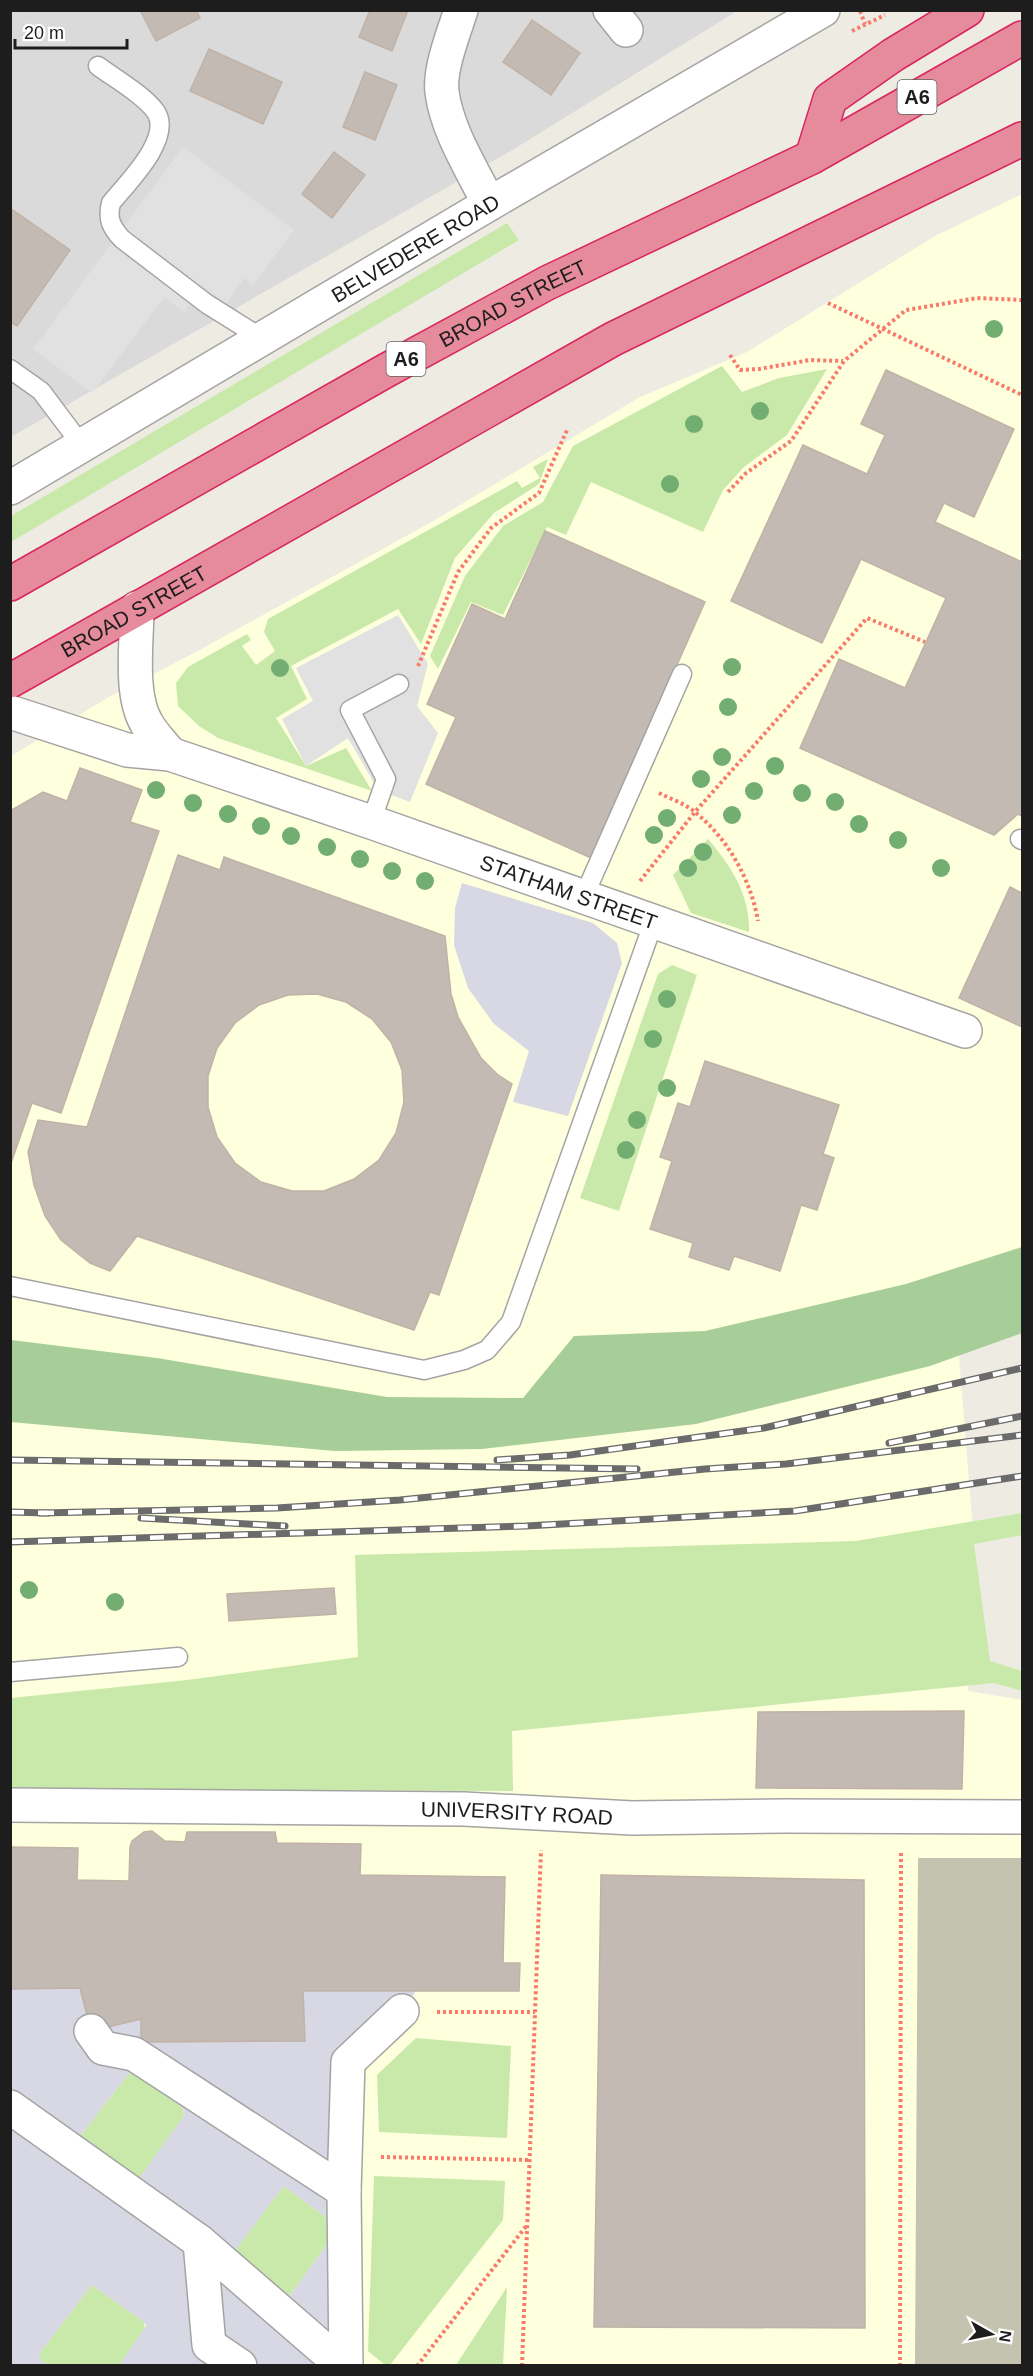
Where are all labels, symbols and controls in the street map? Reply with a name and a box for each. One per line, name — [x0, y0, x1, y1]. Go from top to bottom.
scale bar — [15, 12, 128, 50]
text: 20 m — [24, 23, 64, 43]
road number: A6 — [898, 80, 936, 114]
street label: BELVEDERE ROAD — [327, 189, 503, 306]
street label: BROAD STREET — [435, 254, 590, 351]
road number: A6 — [386, 342, 426, 376]
street label: BROAD STREET — [57, 561, 210, 661]
street label: STATHAM STREET — [477, 850, 660, 933]
street label: UNIVERSITY ROAD — [421, 1797, 614, 1828]
north arrow — [961, 2304, 1021, 2364]
text: N — [996, 2329, 1015, 2343]

